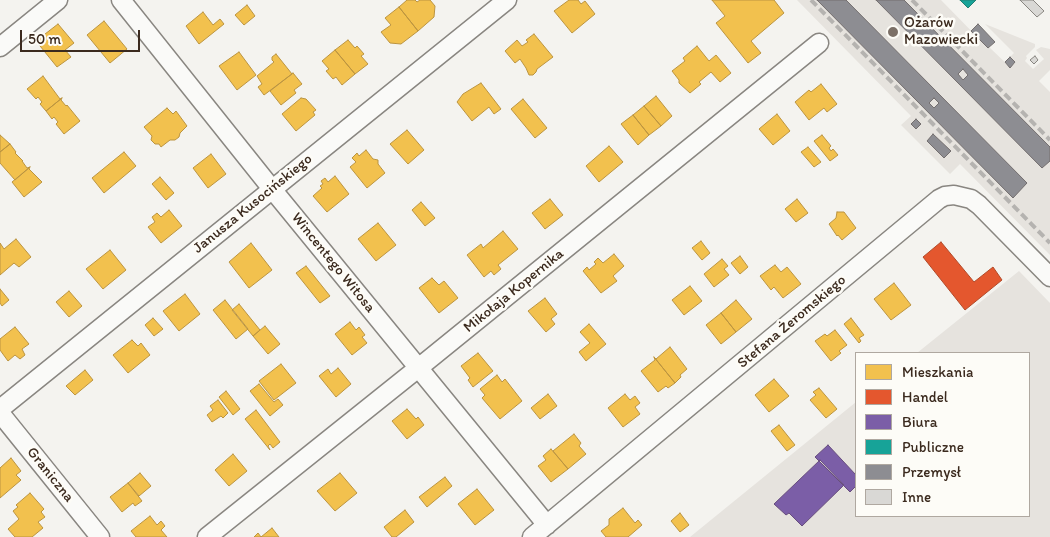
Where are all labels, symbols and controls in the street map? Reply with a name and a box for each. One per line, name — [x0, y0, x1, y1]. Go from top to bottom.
place label: Ożarów Mazowiecki — [904, 14, 978, 49]
scale bar — [22, 20, 142, 52]
marker: Ożarów Mazowiecki — [886, 25, 900, 39]
text: 50 m — [28, 30, 61, 48]
street label: Janusza Kusocińskiego — [190, 150, 316, 258]
street label: Wincentego Witosa — [287, 209, 379, 317]
street label: Mikołaja Kopernika — [460, 245, 568, 337]
street label: Stefana Żeromskiego — [734, 271, 850, 373]
legend — [855, 352, 1030, 517]
text: Mieszkania — [902, 363, 974, 381]
text: Handel — [902, 388, 948, 406]
text: Biura — [902, 413, 937, 431]
text: Publiczne — [902, 438, 964, 456]
street label: Graniczna — [22, 444, 78, 506]
text: Przemysł — [902, 463, 961, 481]
text: Inne — [902, 488, 931, 506]

